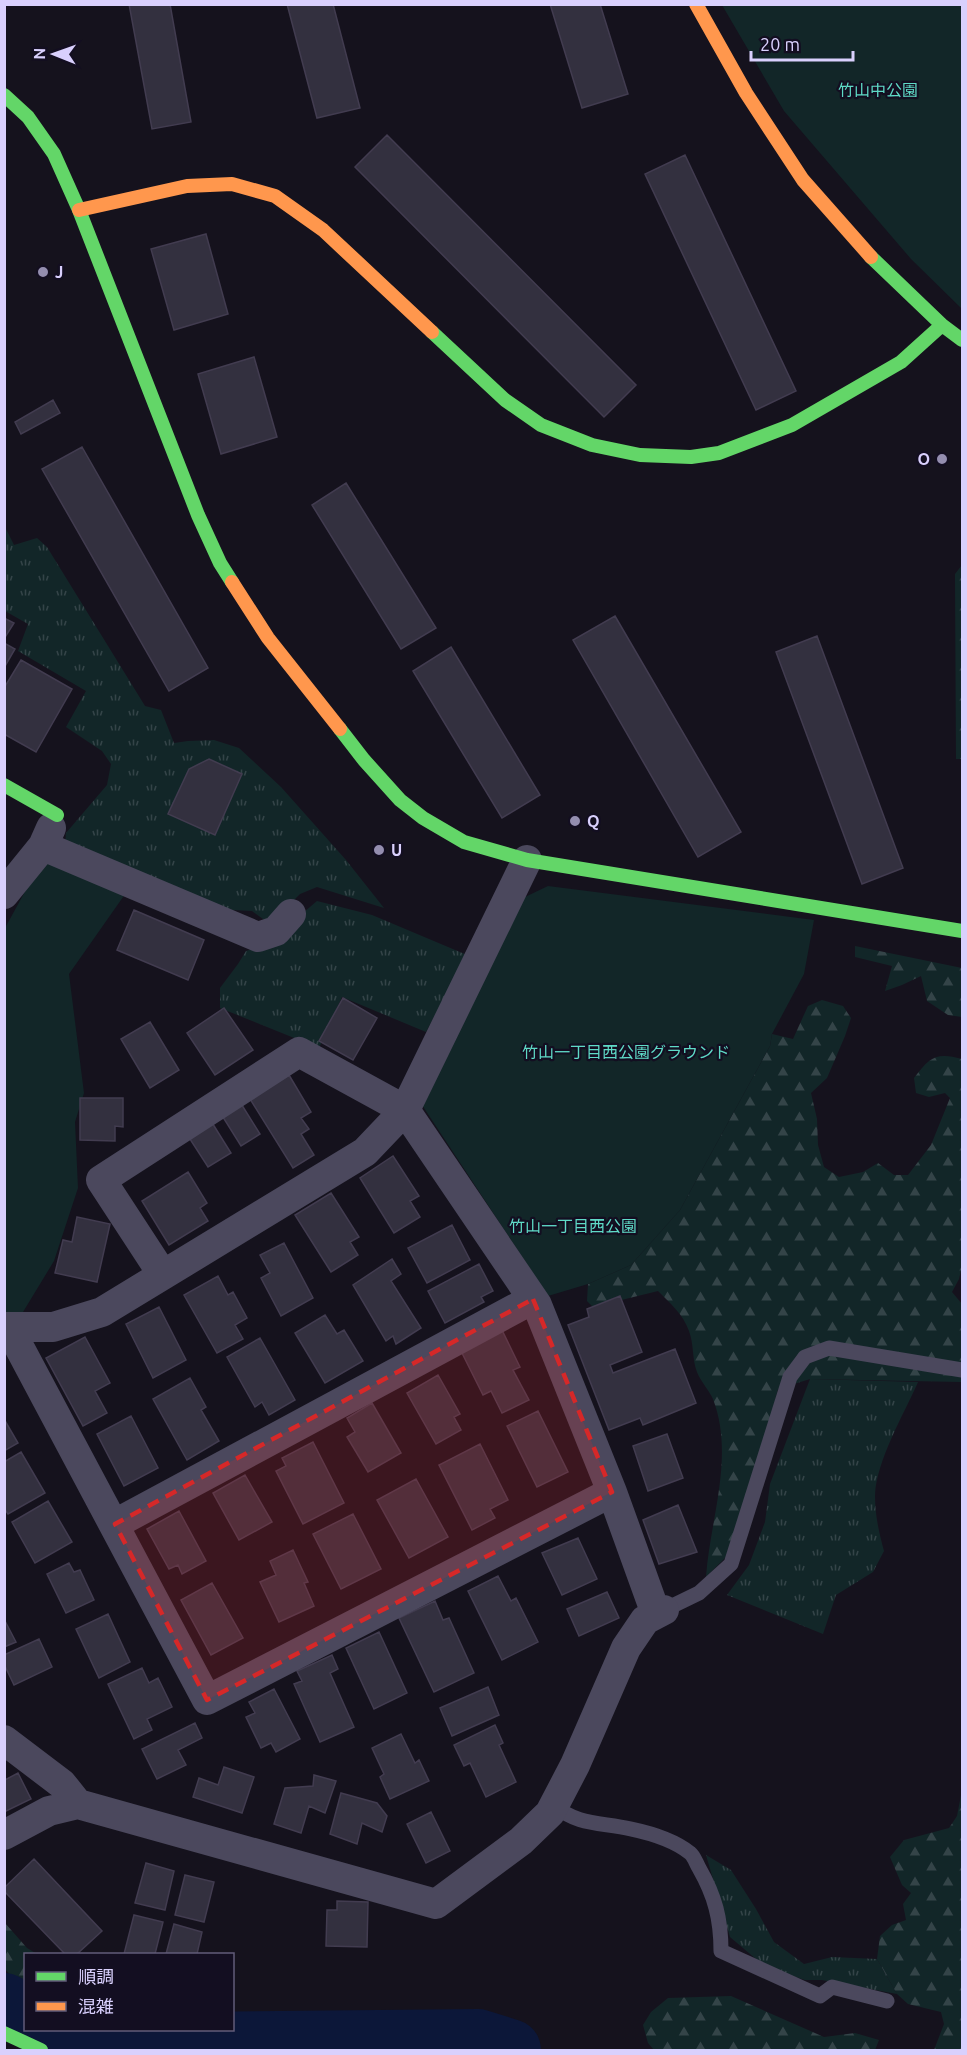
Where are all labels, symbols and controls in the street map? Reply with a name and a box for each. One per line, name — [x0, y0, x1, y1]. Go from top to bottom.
north arrow — [24, 24, 84, 84]
scale bar — [751, 24, 853, 62]
text: 20 m — [760, 34, 800, 54]
text: N — [30, 48, 48, 60]
park label: 竹山中公園 — [838, 81, 918, 99]
place label: J — [55, 263, 63, 281]
marker: J — [36, 265, 50, 279]
place label: O — [917, 450, 930, 468]
marker: O — [935, 452, 949, 466]
place label: Q — [587, 812, 600, 830]
marker: Q — [568, 814, 582, 828]
place label: U — [391, 841, 402, 859]
marker: U — [372, 843, 386, 857]
park label: 竹山一丁目西公園グラウンド — [522, 1043, 730, 1061]
park label: 竹山一丁目西公園 — [509, 1217, 637, 1235]
legend — [24, 1953, 234, 2031]
text: 順調 — [78, 1966, 114, 1986]
text: 混雑 — [78, 1996, 114, 2016]

